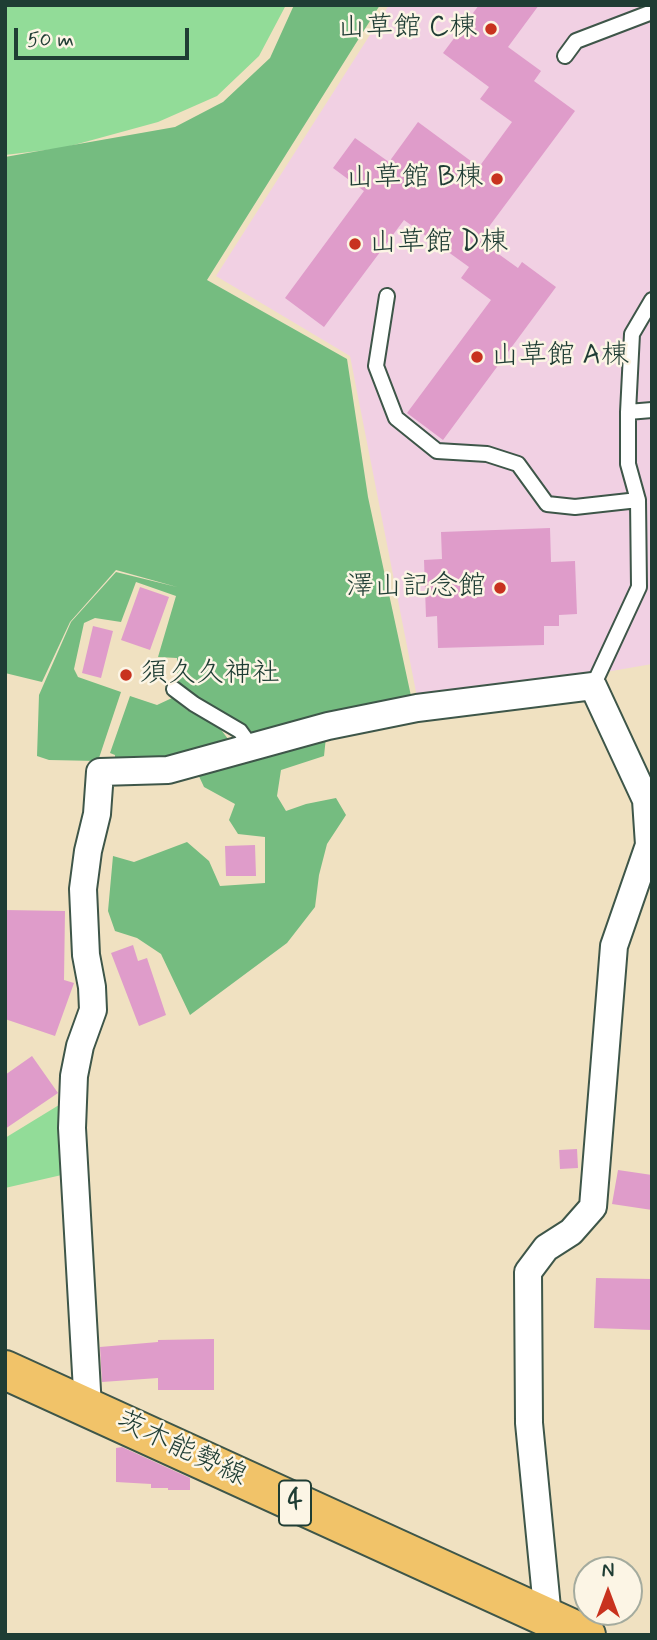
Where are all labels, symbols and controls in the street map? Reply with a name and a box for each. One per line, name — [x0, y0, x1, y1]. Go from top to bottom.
place label: 山草館 C棟 — [338, 12, 477, 46]
scale bar — [18, 14, 192, 58]
marker: 山草館 C棟 — [483, 21, 499, 37]
text: 50 m — [27, 26, 74, 54]
place label: 山草館 B棟 — [346, 162, 483, 196]
marker: 山草館 B棟 — [489, 171, 505, 187]
place label: 山草館 D棟 — [369, 227, 508, 261]
marker: 山草館 D棟 — [347, 236, 363, 252]
place label: 山草館 A棟 — [491, 340, 629, 374]
marker: 山草館 A棟 — [469, 349, 485, 365]
place label: 澤山記念館 — [346, 571, 486, 605]
marker: 澤山記念館 — [492, 580, 508, 596]
place label: 須久久神社 — [140, 658, 280, 692]
marker: 須久久神社 — [118, 667, 134, 683]
street label: 茨木能勢線 — [110, 1405, 252, 1495]
road number: 4 — [279, 1480, 311, 1526]
north arrow — [573, 1556, 643, 1626]
text: N — [602, 1559, 614, 1584]

